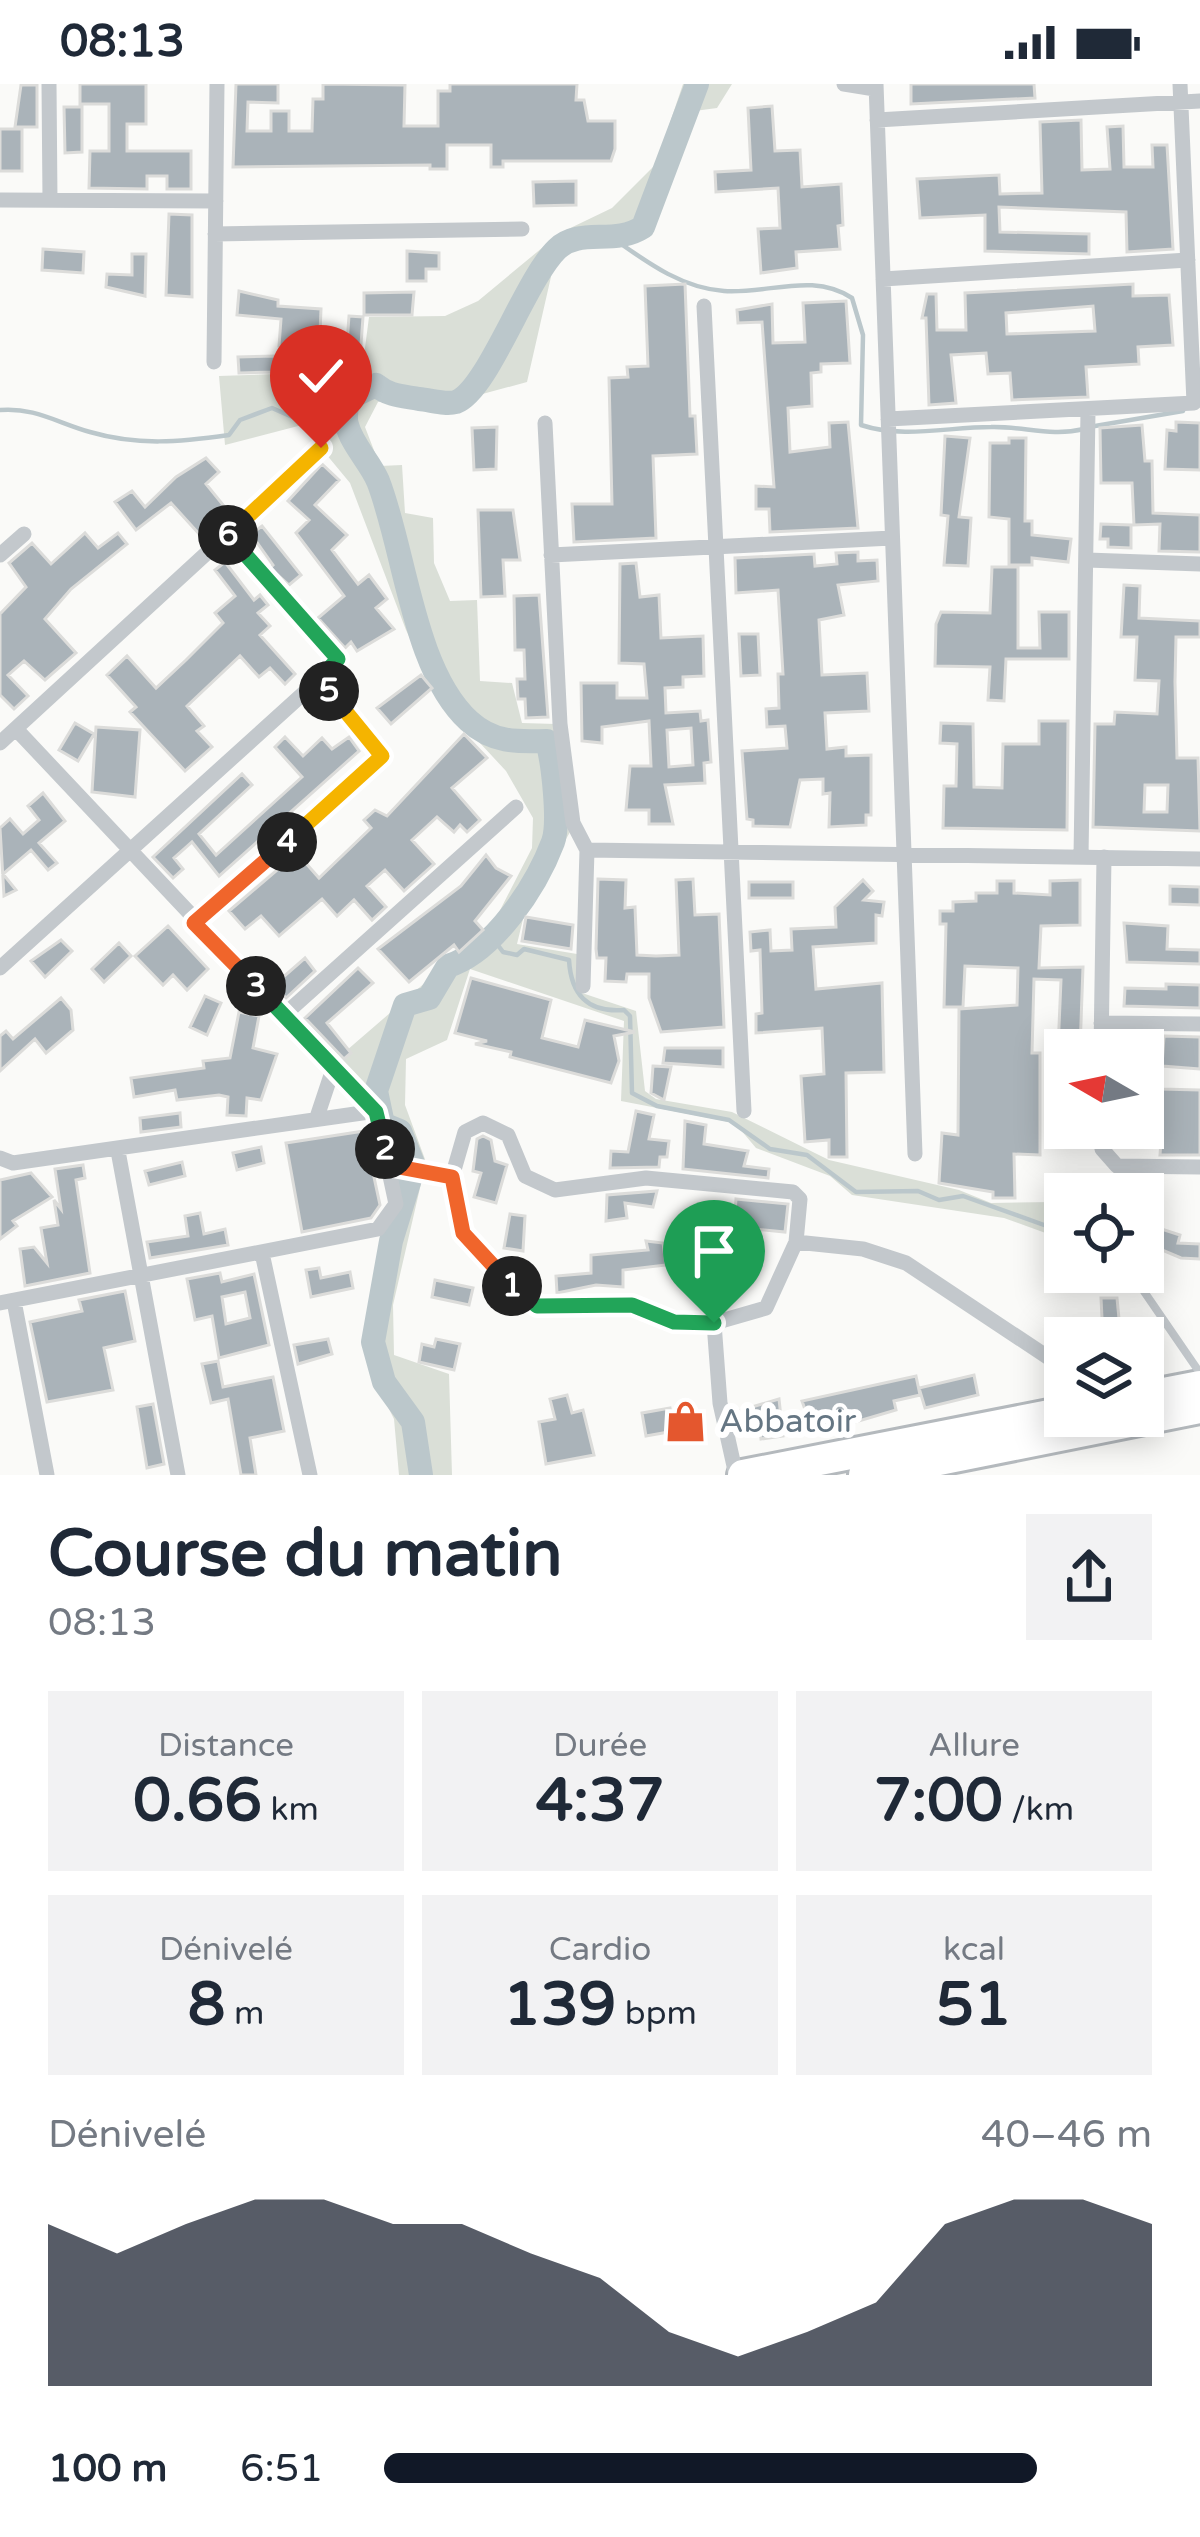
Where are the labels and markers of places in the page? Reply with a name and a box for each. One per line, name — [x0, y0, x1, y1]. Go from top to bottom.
pin — [270, 325, 372, 448]
pin: 6 — [198, 505, 258, 565]
pin: 5 — [299, 661, 359, 721]
pin: 4 — [257, 812, 317, 872]
pin: 3 — [226, 956, 286, 1016]
pin: 2 — [355, 1119, 415, 1179]
pin — [663, 1200, 765, 1323]
pin: 1 — [482, 1256, 542, 1316]
shop icon: Abbatoir — [662, 1398, 708, 1444]
place label: Abbatoir — [719, 1402, 857, 1441]

